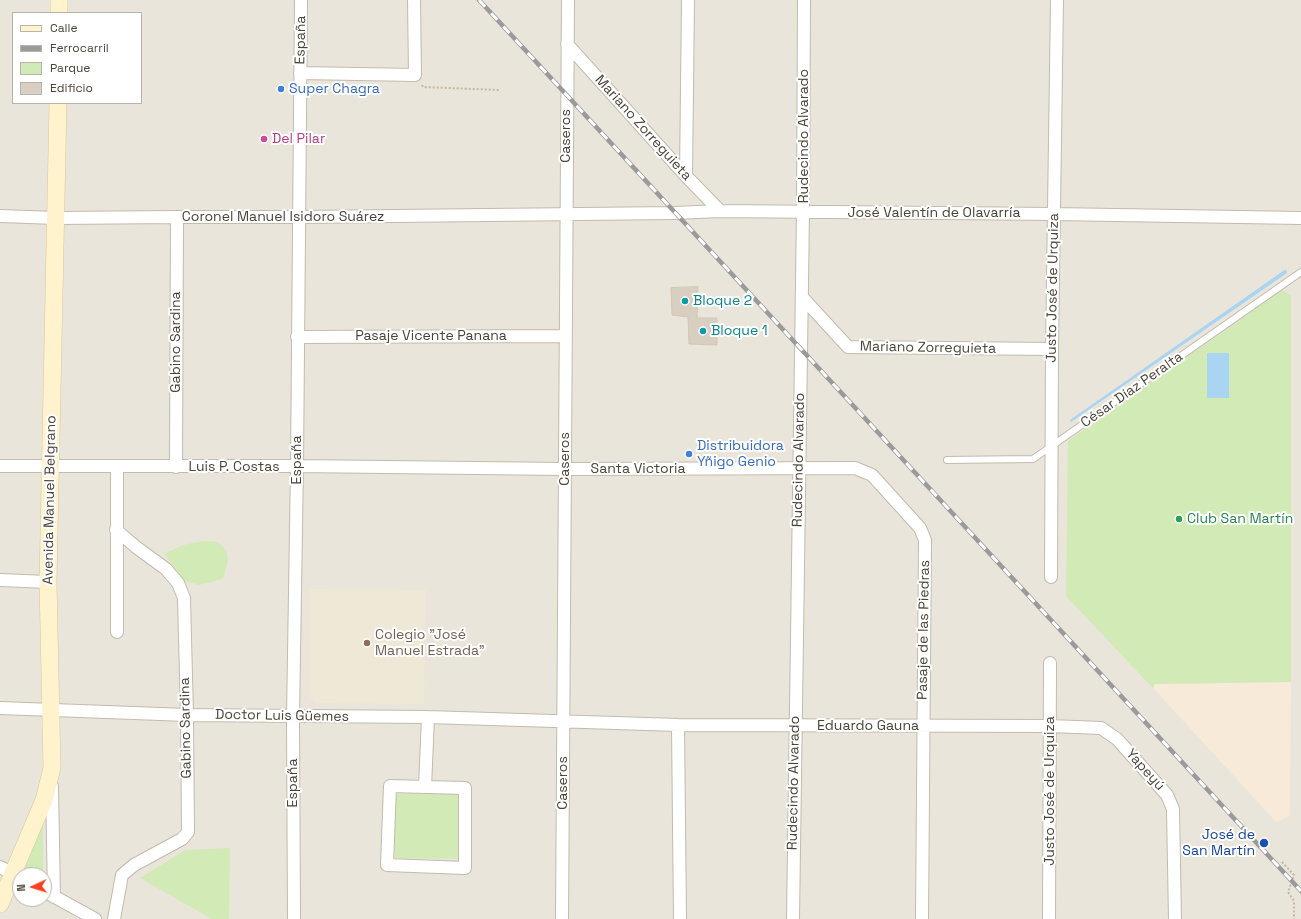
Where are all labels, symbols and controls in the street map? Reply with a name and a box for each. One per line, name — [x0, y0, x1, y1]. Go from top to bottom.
legend — [12, 12, 142, 104]
street label: España — [292, 15, 310, 65]
text: Calle — [50, 20, 78, 36]
text: Ferrocarril — [50, 40, 109, 56]
text: Parque — [50, 60, 90, 76]
street label: Rudecindo Alvarado — [796, 69, 812, 203]
street label: Mariano Zorreguieta — [591, 72, 695, 184]
text: Edificio — [50, 80, 93, 96]
place label: Super Chagra — [289, 81, 380, 97]
marker: Super Chagra — [276, 84, 286, 94]
street label: Caseros — [558, 109, 574, 163]
place label: Del Pilar — [272, 131, 325, 147]
marker: Del Pilar — [259, 134, 269, 144]
street label: José Valentín de Olavarría — [847, 205, 1021, 221]
street label: Coronel Manuel Isidoro Suárez — [182, 209, 384, 225]
street label: Justo José de Urquiza — [1043, 213, 1063, 363]
street label: Gabino Sardina — [168, 291, 184, 393]
place label: Bloque 2 — [693, 293, 752, 309]
marker: Bloque 2 — [680, 296, 690, 306]
place label: Bloque 1 — [711, 323, 768, 339]
marker: Bloque 1 — [698, 326, 708, 336]
street label: Pasaje Vicente Panana — [355, 328, 507, 344]
street label: Mariano Zorreguieta — [860, 338, 996, 358]
street label: César Díaz Peralta — [1078, 349, 1186, 431]
street label: Rudecindo Alvarado — [789, 393, 809, 527]
street label: Avenida Manuel Belgrano — [40, 415, 60, 585]
street label: Caseros — [557, 432, 573, 486]
street label: España — [289, 436, 305, 484]
place label: Distribuidora Yñigo Genio — [697, 438, 784, 470]
marker: Distribuidora Yñigo Genio — [684, 449, 694, 459]
street label: Luis P. Costas — [188, 459, 280, 475]
street label: Santa Victoria — [591, 461, 685, 477]
place label: Club San Martín — [1187, 511, 1293, 527]
marker: Club San Martín — [1174, 514, 1184, 524]
street label: Pasaje de las Piedras — [914, 560, 934, 700]
place label: Colegio "José Manuel Estrada" — [375, 627, 485, 660]
marker: Colegio "José Manuel Estrada" — [362, 638, 372, 648]
street label: Gabino Sardina — [177, 677, 195, 779]
street label: Doctor Luis Güemes — [215, 706, 349, 726]
street label: Rudecindo Alvarado — [784, 716, 804, 850]
street label: Justo José de Urquiza — [1042, 716, 1058, 866]
street label: Eduardo Gauna — [817, 718, 919, 734]
street label: Yapeyú — [1122, 746, 1168, 794]
street label: Caseros — [555, 756, 571, 810]
street label: España — [285, 759, 301, 807]
place label: José de San Martín — [1182, 827, 1255, 860]
marker: José de San Martín — [1258, 837, 1270, 849]
north arrow — [12, 867, 52, 907]
text: N — [14, 884, 28, 892]

